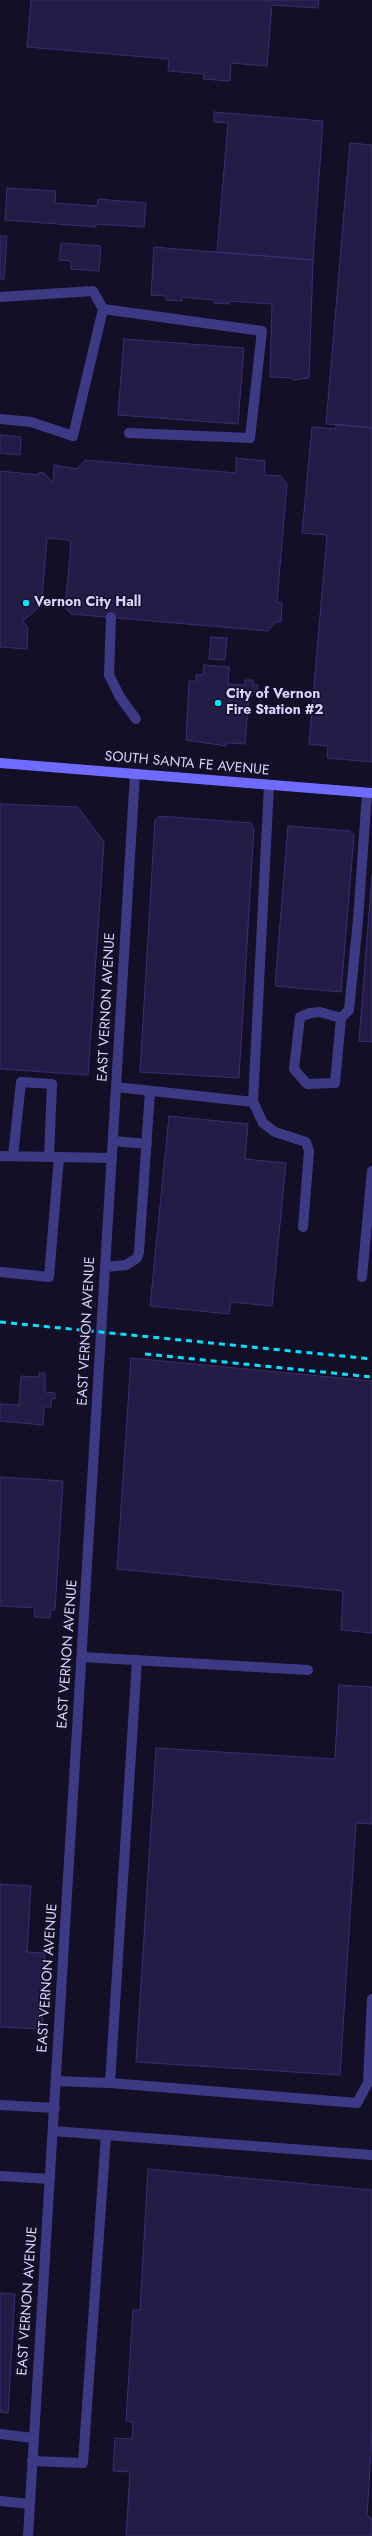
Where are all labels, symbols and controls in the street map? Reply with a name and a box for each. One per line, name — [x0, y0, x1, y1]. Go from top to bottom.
place label: Vernon City Hall — [34, 595, 141, 611]
marker: Vernon City Hall — [21, 598, 31, 608]
place label: City of Vernon Fire Station #2 — [226, 687, 323, 720]
marker: City of Vernon Fire Station #2 — [213, 698, 223, 708]
street label: SOUTH SANTA FE AVENUE — [104, 748, 270, 780]
street label: EAST VERNON AVENUE — [95, 932, 119, 1082]
street label: EAST VERNON AVENUE — [75, 1256, 99, 1406]
street label: EAST VERNON AVENUE — [54, 1579, 82, 1729]
street label: EAST VERNON AVENUE — [34, 1903, 62, 2053]
street label: EAST VERNON AVENUE — [14, 2226, 42, 2376]

